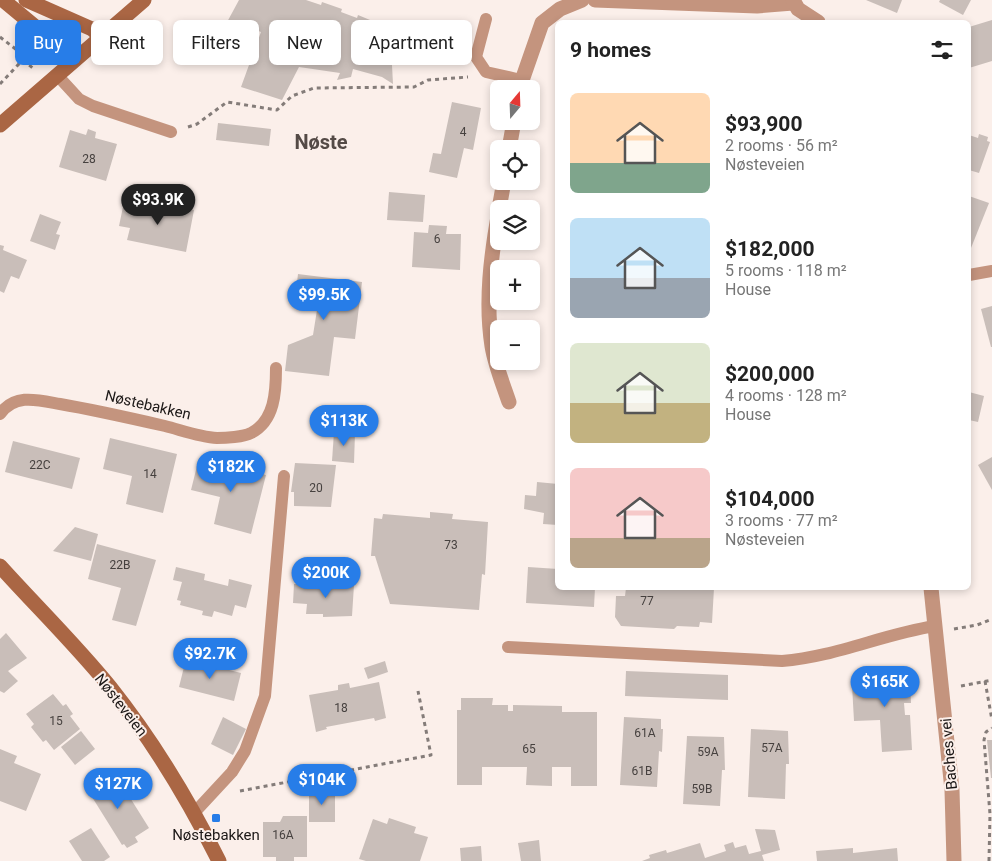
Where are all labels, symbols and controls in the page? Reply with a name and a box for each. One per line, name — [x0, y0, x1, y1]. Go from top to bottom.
chip: Buy — [15, 20, 81, 65]
chip: Rent — [91, 20, 163, 65]
chip: Filters — [173, 20, 259, 65]
chip: New — [269, 20, 341, 65]
chip: Apartment — [351, 20, 472, 65]
icon: filters — [928, 36, 956, 64]
text: 9 homes — [570, 38, 651, 62]
north arrow — [490, 80, 540, 130]
map controls — [490, 80, 540, 370]
text: $93,900 — [725, 112, 802, 136]
icon: home — [610, 113, 670, 173]
house number: 4 — [460, 125, 467, 139]
district label: Nøste — [294, 130, 348, 154]
text: 2 rooms · 56 m² — [725, 136, 838, 155]
button: locate — [490, 140, 540, 190]
house number: 28 — [82, 152, 96, 166]
text: Nøsteveien — [725, 155, 805, 174]
pin: $93.9K — [117, 184, 199, 226]
text: $93.9K — [132, 190, 184, 209]
button: layers — [490, 200, 540, 250]
house number: 6 — [434, 232, 441, 246]
text: $182,000 — [725, 237, 815, 261]
icon: home — [610, 238, 670, 298]
button: + — [490, 260, 540, 310]
text: 5 rooms · 118 m² — [725, 261, 847, 280]
pin: $99.5K — [283, 278, 365, 321]
text: House — [725, 280, 771, 299]
text: $99.5K — [298, 285, 350, 304]
button: − — [490, 320, 540, 370]
text: $200,000 — [725, 362, 815, 386]
icon: home — [610, 363, 670, 423]
street label: Nøstebakken — [103, 386, 193, 424]
text: 4 rooms · 128 m² — [725, 386, 847, 405]
pin: $113K — [309, 404, 379, 447]
text: House — [725, 405, 771, 424]
text: $113K — [321, 411, 367, 430]
pin: $182K — [196, 450, 266, 493]
text: $182K — [208, 457, 254, 476]
house number: 22C — [29, 458, 51, 472]
house number: 14 — [143, 467, 157, 481]
house number: 20 — [309, 481, 323, 495]
text: $104,000 — [725, 487, 815, 511]
icon: home — [610, 488, 670, 548]
text: 3 rooms · 77 m² — [725, 511, 838, 530]
text: Nøsteveien — [725, 530, 805, 549]
house number: 73 — [444, 538, 458, 552]
pin: $200K — [291, 556, 361, 599]
house number: 22B — [110, 558, 130, 572]
text: $200K — [303, 563, 349, 582]
house number: 77 — [640, 594, 654, 608]
pin: $92.7K — [169, 638, 251, 680]
text: $92.7K — [184, 644, 236, 663]
pin: $165K — [850, 666, 920, 708]
street label: Nøsteveien — [91, 670, 151, 740]
text: $165K — [862, 672, 908, 691]
house number: 18 — [334, 701, 348, 715]
house number: 15 — [49, 714, 63, 728]
street label: Baches vei — [937, 717, 961, 791]
house number: 61A — [634, 726, 656, 740]
house number: 57A — [761, 741, 783, 755]
house number: 65 — [522, 742, 536, 756]
house number: 59A — [697, 745, 719, 759]
pin: $104K — [287, 764, 357, 806]
house number: 61B — [632, 764, 652, 778]
pin: $127K — [83, 768, 153, 810]
text: $104K — [299, 770, 345, 789]
text: $127K — [95, 774, 141, 793]
house number: 59B — [692, 782, 712, 796]
marker: Nøstebakken — [210, 812, 222, 824]
place label: Nøstebakken — [172, 826, 260, 844]
house number: 16A — [272, 828, 294, 842]

